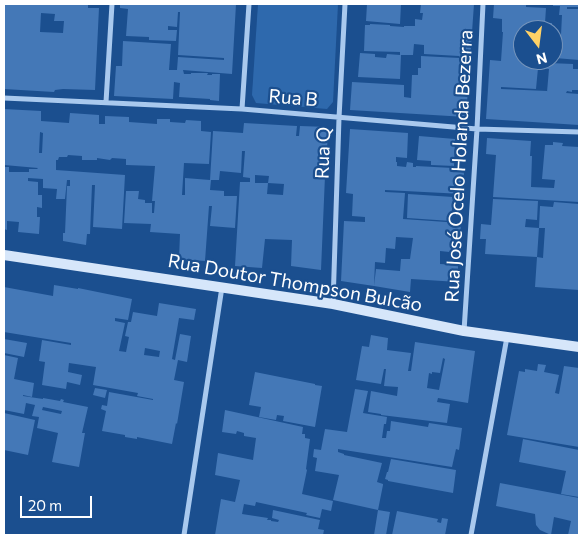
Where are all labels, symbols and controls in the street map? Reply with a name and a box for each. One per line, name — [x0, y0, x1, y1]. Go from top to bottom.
north arrow — [513, 20, 563, 70]
street label: Rua José Ocelo Holanda Bezerra — [440, 29, 478, 303]
text: N — [534, 49, 549, 69]
street label: Rua B — [268, 85, 318, 111]
street label: Rua Q — [311, 126, 335, 180]
street label: Rua Doutor Thompson Bulcão — [166, 249, 424, 317]
scale bar — [22, 486, 95, 518]
text: 20 m — [28, 496, 62, 514]

